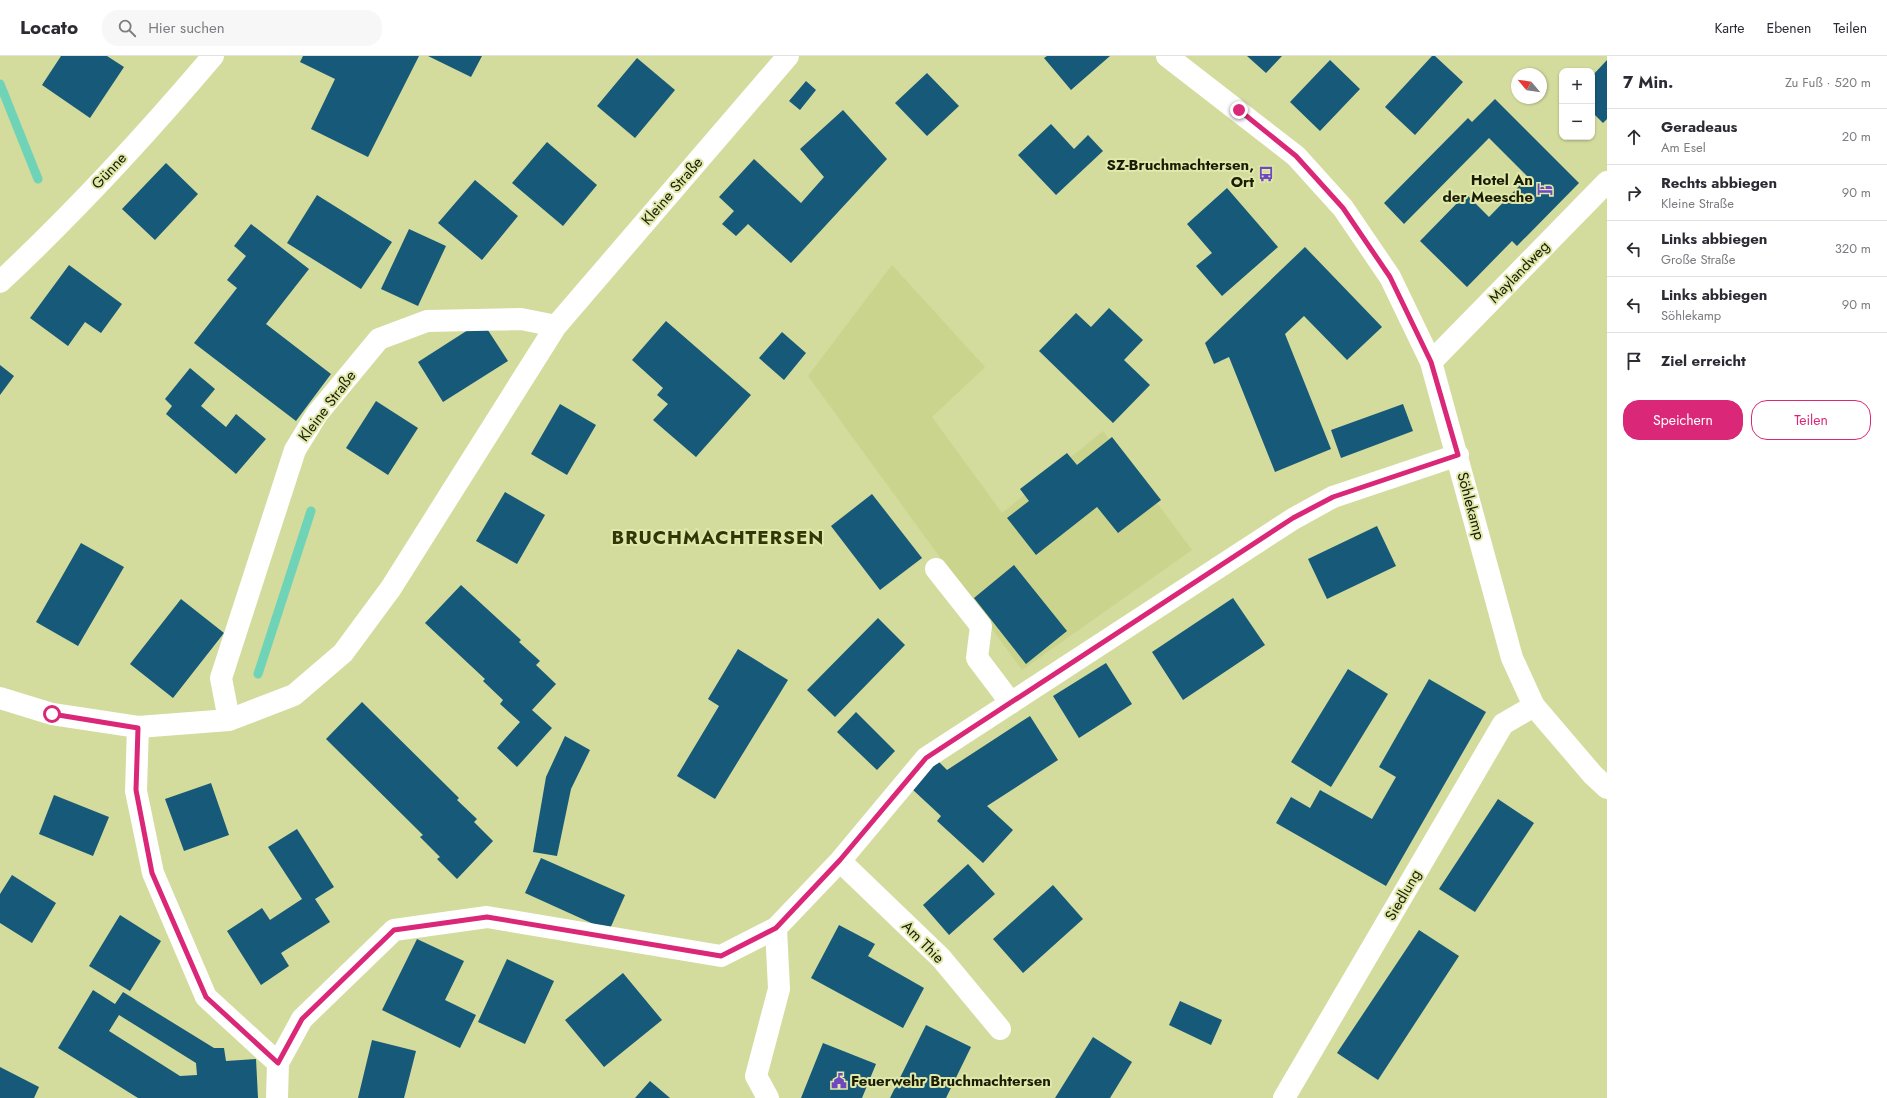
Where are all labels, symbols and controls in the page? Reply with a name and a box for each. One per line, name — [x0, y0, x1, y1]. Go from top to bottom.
search box — [102, 10, 382, 46]
text: Locato — [20, 14, 78, 41]
icon: search — [116, 17, 138, 39]
text: Hier suchen — [148, 17, 225, 39]
text: Karte — [1714, 18, 1744, 38]
text: Ebenen — [1766, 18, 1811, 38]
text: Teilen — [1833, 18, 1867, 38]
north arrow — [1511, 68, 1547, 104]
map controls — [1559, 68, 1595, 140]
button: + — [1559, 68, 1595, 104]
text: 7 Min. — [1623, 70, 1673, 94]
text: Zu Fuß · 520 m — [1785, 73, 1871, 92]
route end — [1230, 101, 1248, 119]
button: − — [1559, 104, 1595, 140]
text: Geradeaus — [1661, 116, 1737, 138]
icon: ahead — [1623, 126, 1645, 148]
text: 20 m — [1842, 127, 1871, 146]
text: Am Esel — [1661, 138, 1706, 157]
street label: Günne — [86, 148, 132, 194]
street label: Kleine Straße — [636, 152, 708, 230]
place label: SZ-Bruchmachtersen, Ort — [1107, 154, 1254, 193]
bus stop icon: SZ-Bruchmachtersen, Ort — [1257, 165, 1275, 183]
place label: Hotel An der Meesche — [1443, 169, 1533, 208]
text: Rechts abbiegen — [1661, 172, 1777, 194]
hotel icon: Hotel An der Meesche — [1536, 180, 1554, 198]
icon: right — [1623, 182, 1645, 204]
text: 90 m — [1842, 183, 1871, 202]
text: Kleine Straße — [1661, 194, 1734, 213]
text: Links abbiegen — [1661, 228, 1767, 250]
street label: Maylandweg — [1484, 236, 1554, 308]
icon: left — [1623, 238, 1645, 260]
text: 320 m — [1835, 239, 1871, 258]
text: Große Straße — [1661, 250, 1735, 269]
text: Links abbiegen — [1661, 284, 1767, 306]
icon: left — [1623, 294, 1645, 316]
text: 90 m — [1842, 295, 1871, 314]
text: Söhlekamp — [1661, 306, 1721, 325]
icon: arrive — [1623, 350, 1645, 372]
text: Ziel erreicht — [1661, 350, 1746, 372]
street label: Kleine Straße — [293, 366, 361, 446]
button: Speichern — [1623, 400, 1743, 440]
button: Teilen — [1751, 400, 1871, 440]
street label: Söhlekamp — [1451, 470, 1491, 543]
district label: BRUCHMACHTERSEN — [612, 524, 824, 551]
route start — [43, 705, 61, 723]
street label: Siedlung — [1379, 865, 1427, 925]
street label: Am Thie — [897, 916, 950, 969]
place label: Feuerwehr Bruchmachtersen — [851, 1070, 1051, 1092]
public building icon: Feuerwehr Bruchmachtersen — [830, 1072, 848, 1090]

